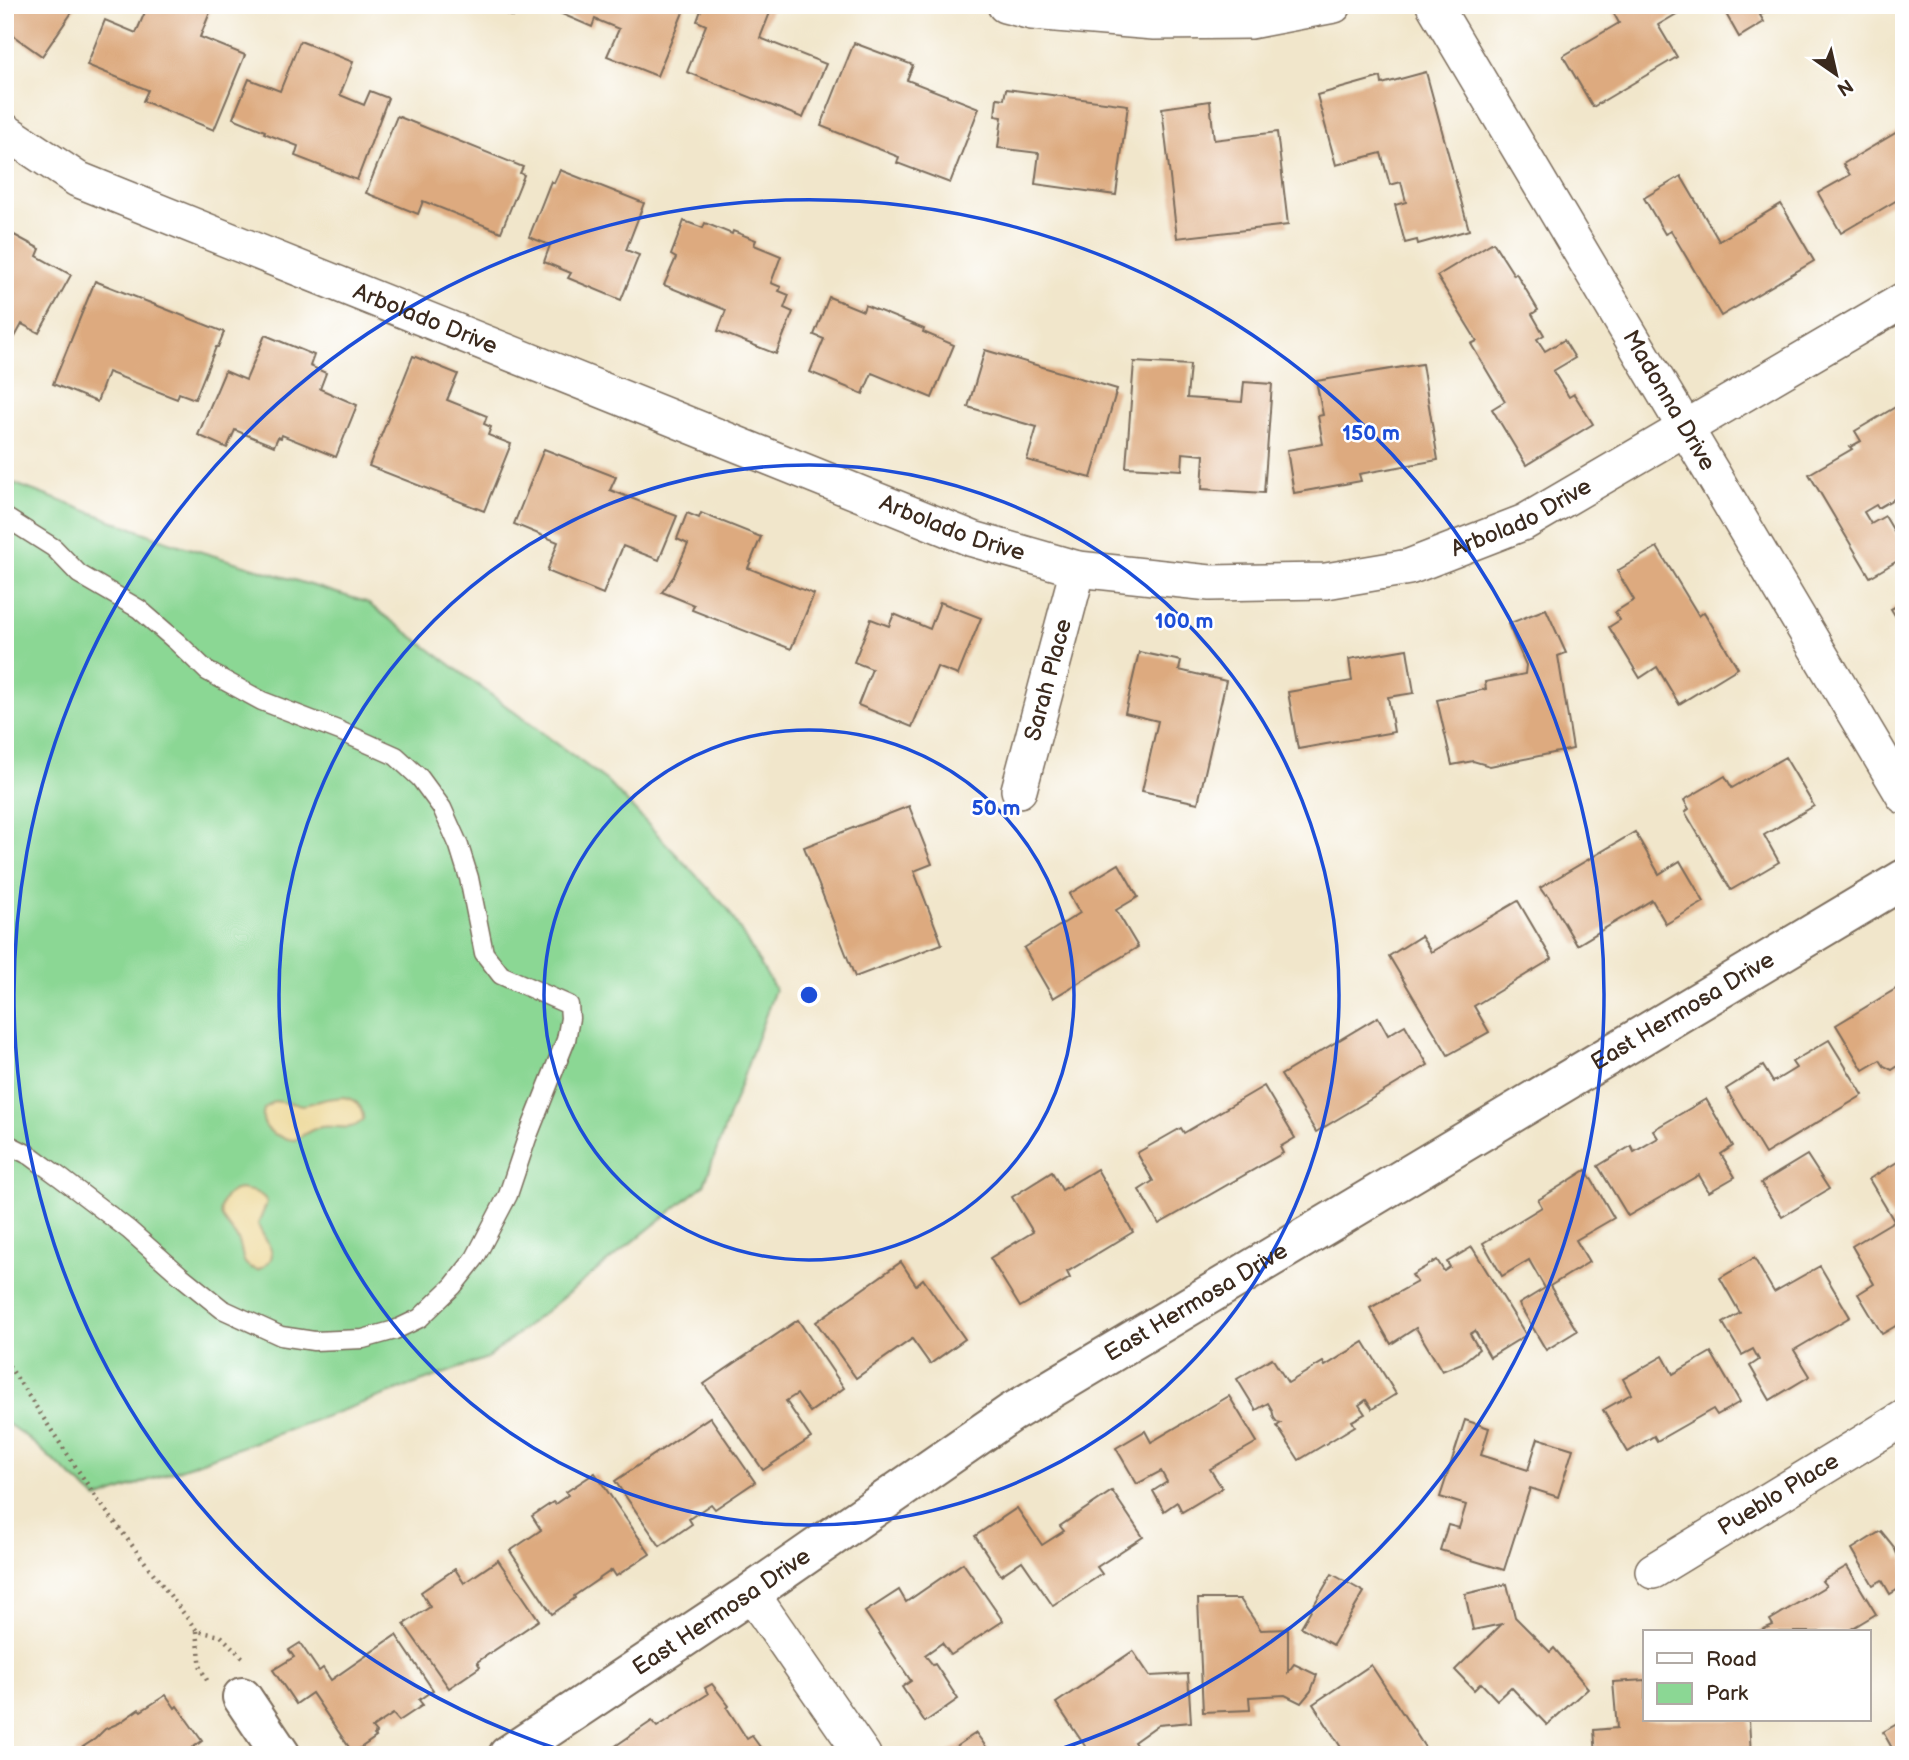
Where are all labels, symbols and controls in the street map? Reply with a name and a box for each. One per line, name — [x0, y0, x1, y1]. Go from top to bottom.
north arrow — [1800, 38, 1870, 108]
text: N — [1832, 73, 1857, 100]
street label: Arbolado Drive — [349, 277, 502, 360]
street label: Madonna Drive — [1616, 325, 1721, 476]
text: 150 m — [1342, 421, 1400, 446]
street label: Arbolado Drive — [1447, 472, 1597, 563]
street label: Arbolado Drive — [875, 489, 1028, 567]
text: 100 m — [1155, 609, 1213, 634]
street label: Sarah Place — [1019, 616, 1078, 744]
text: 50 m — [972, 796, 1020, 821]
street label: East Hermosa Drive — [1586, 946, 1779, 1077]
centre of rings — [797, 983, 821, 1007]
street label: East Hermosa Drive — [1099, 1237, 1293, 1368]
street label: Pueblo Place — [1713, 1447, 1844, 1542]
street label: East Hermosa Drive — [627, 1542, 816, 1682]
legend — [1643, 1630, 1870, 1722]
text: Road — [1706, 1647, 1757, 1672]
text: Park — [1706, 1681, 1749, 1706]

